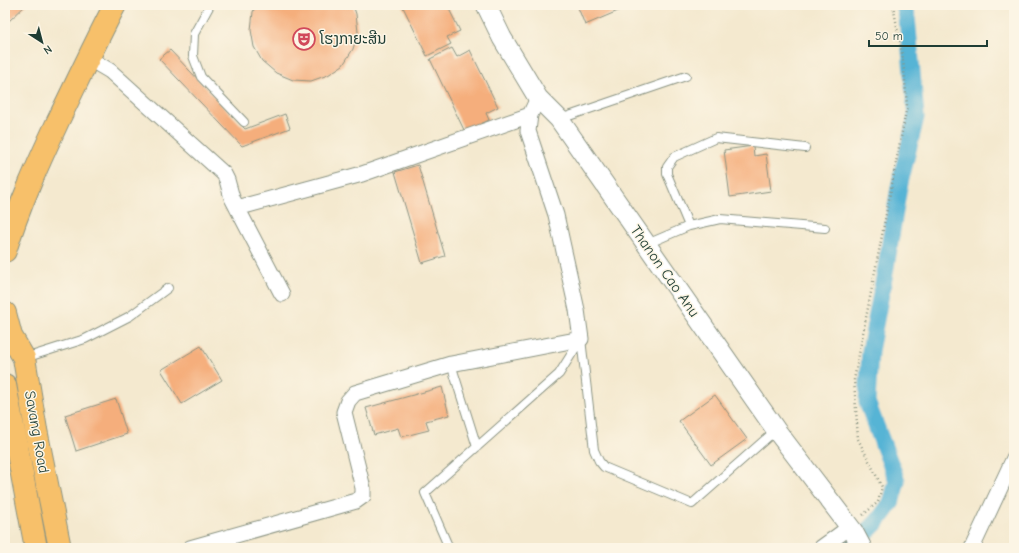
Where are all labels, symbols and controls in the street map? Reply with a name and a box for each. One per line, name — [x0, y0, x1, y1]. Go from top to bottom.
north arrow — [22, 22, 62, 62]
scale bar — [869, 22, 987, 48]
theatre icon: ໂຮງກາຍະສີນ — [291, 26, 317, 52]
text: 50 m — [875, 29, 903, 43]
place label: ໂຮງກາຍະສີນ — [319, 30, 387, 48]
text: N — [41, 42, 54, 57]
street label: Thanon Cao Anu — [627, 222, 703, 320]
street label: Savang Road — [21, 389, 53, 475]

